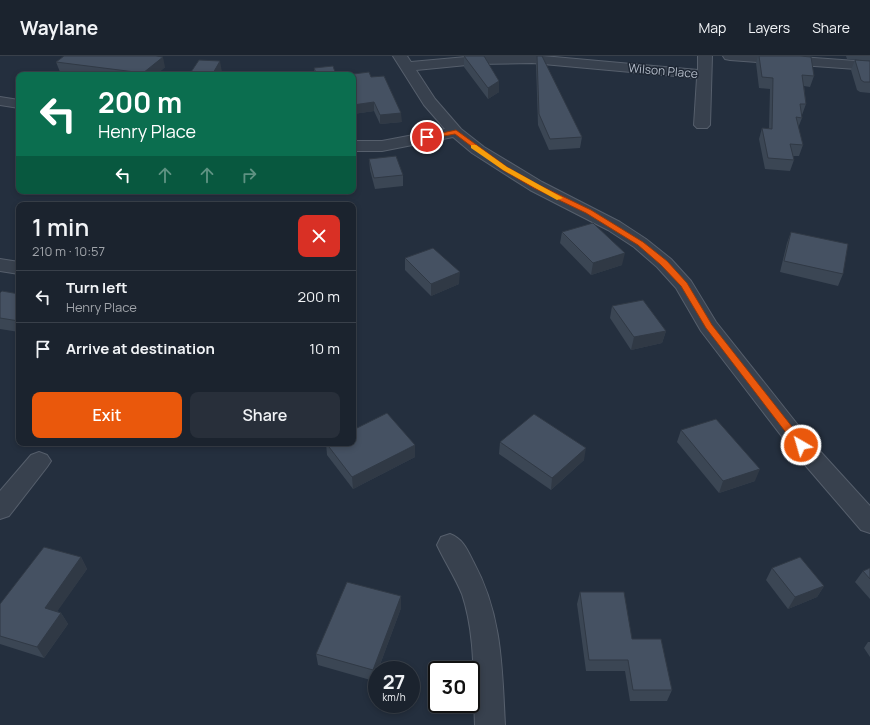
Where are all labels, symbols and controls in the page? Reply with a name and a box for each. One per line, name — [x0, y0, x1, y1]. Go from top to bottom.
text: Waylane — [20, 15, 98, 41]
text: Map — [698, 18, 726, 37]
text: Layers — [748, 18, 790, 37]
text: Share — [812, 18, 850, 37]
street label: Wilson Place — [628, 59, 699, 82]
text: 200 m — [98, 83, 182, 121]
icon: left — [32, 88, 84, 140]
text: Henry Place — [98, 119, 196, 143]
pin — [410, 120, 444, 154]
icon: arrive — [416, 126, 438, 148]
icon: left — [112, 164, 134, 186]
icon: ahead — [154, 164, 176, 186]
icon: ahead — [196, 164, 218, 186]
icon: right — [238, 164, 260, 186]
text: 1 min — [32, 210, 89, 243]
button: close — [298, 215, 340, 257]
text: 210 m · 10:57 — [32, 242, 105, 260]
text: Turn left — [66, 277, 128, 298]
icon: left — [32, 286, 54, 308]
text: 200 m — [297, 286, 340, 307]
text: Henry Place — [66, 298, 137, 316]
icon: arrive — [32, 338, 54, 360]
text: Arrive at destination — [66, 338, 215, 359]
text: 10 m — [309, 338, 340, 359]
button: Exit — [32, 392, 182, 438]
button: Share — [190, 392, 340, 438]
position arrow — [780, 424, 822, 466]
speed limit sign: 30 — [428, 661, 480, 713]
text: 27 — [383, 668, 405, 695]
text: km/h — [382, 690, 406, 704]

